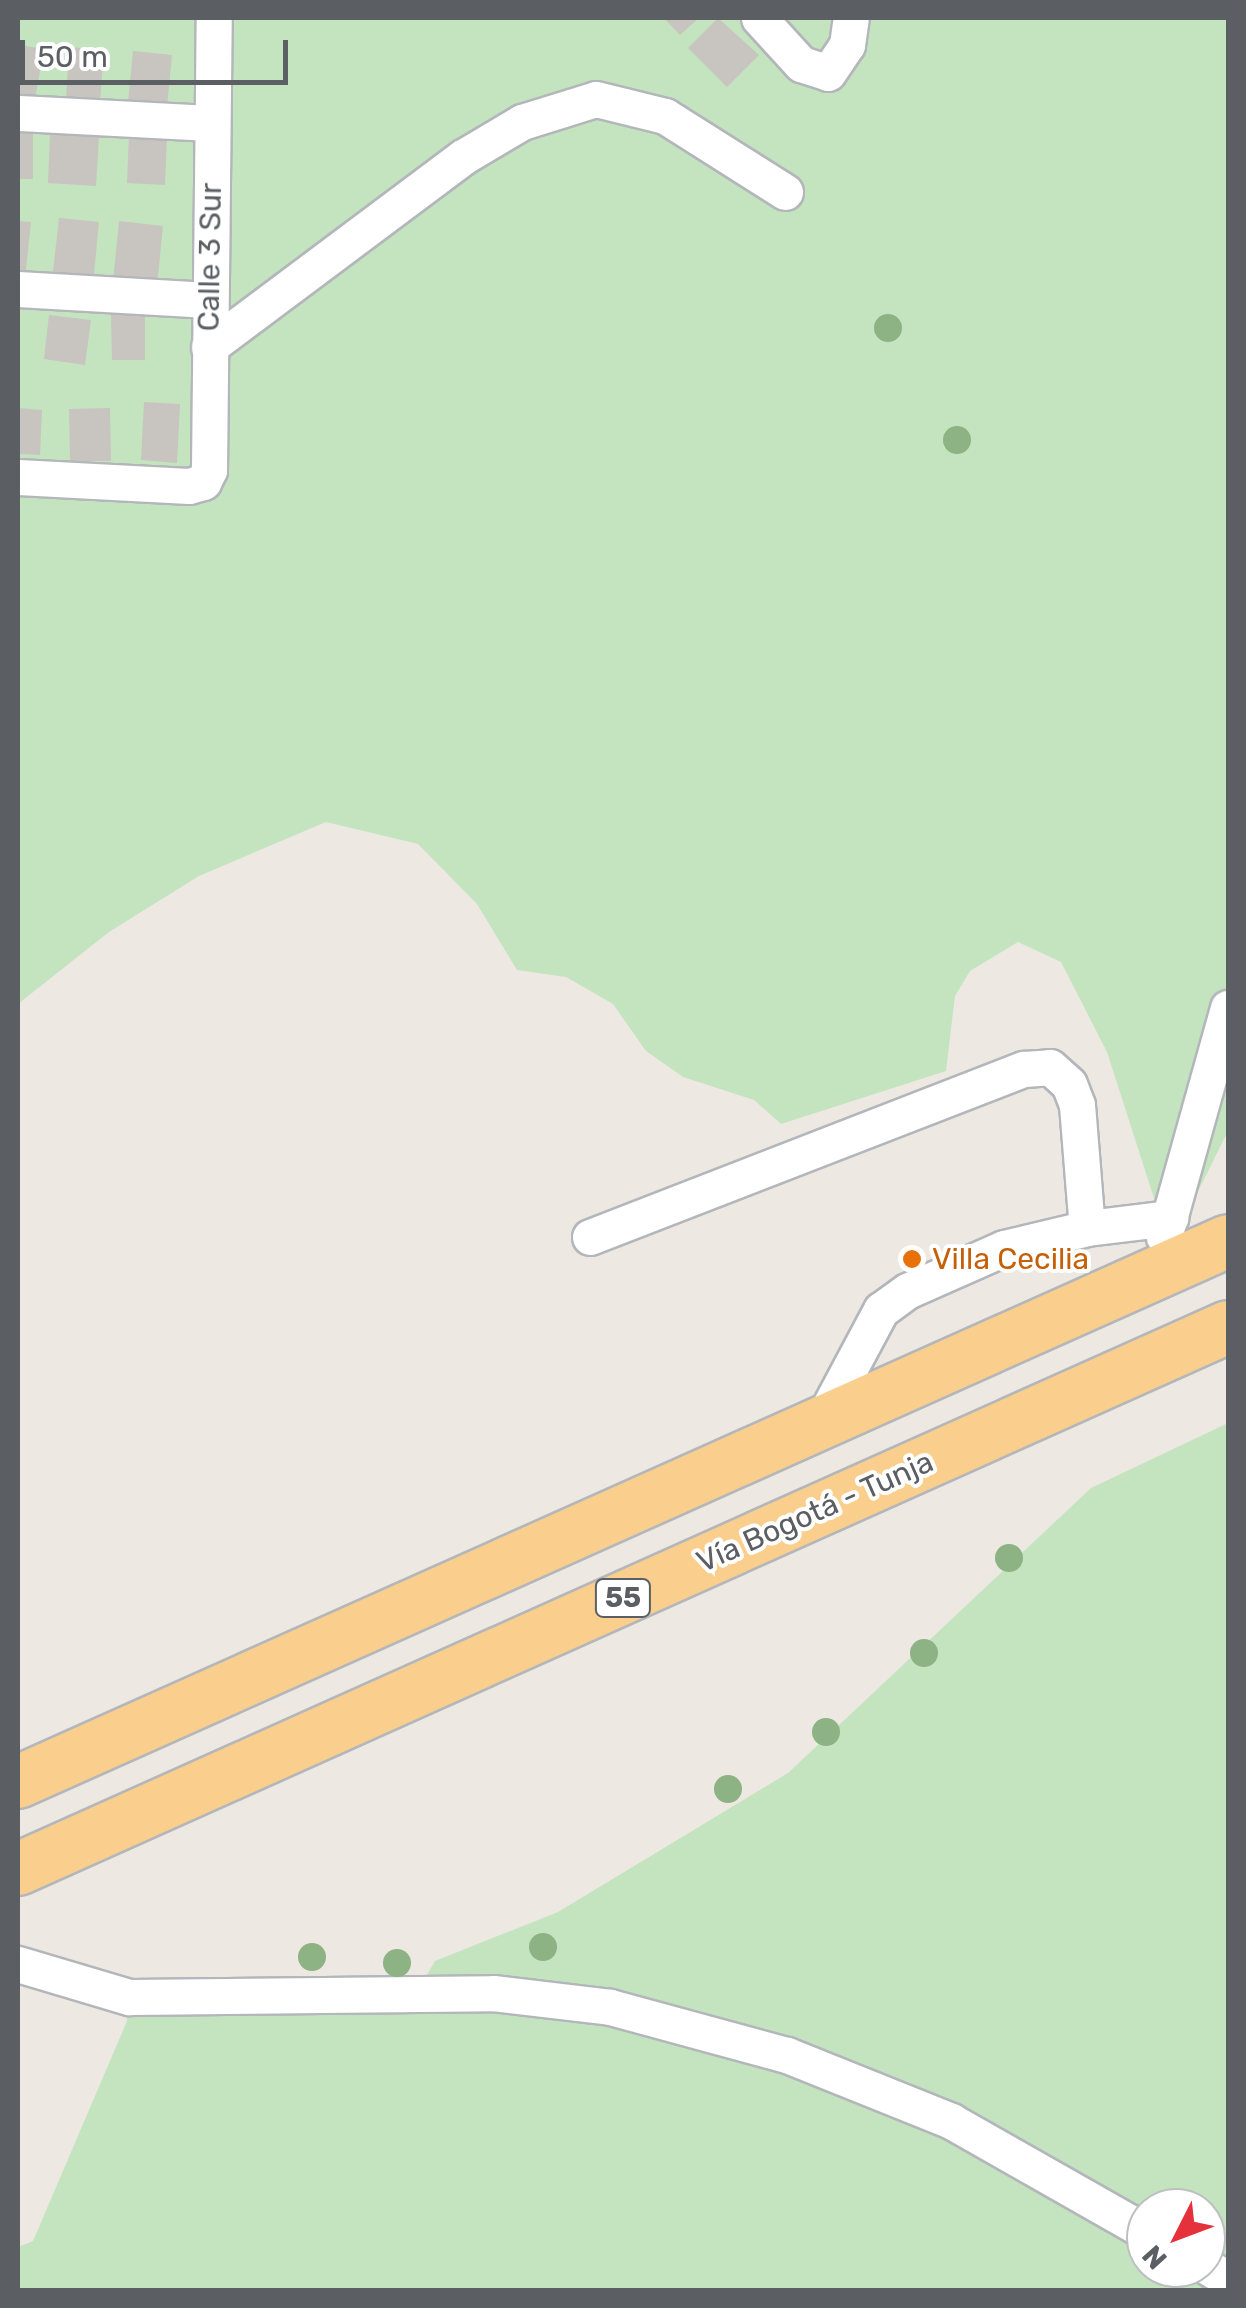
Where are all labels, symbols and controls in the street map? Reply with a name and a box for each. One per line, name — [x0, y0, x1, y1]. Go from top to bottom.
scale bar — [25, 20, 292, 82]
text: 50 m — [37, 39, 108, 75]
street label: Calle 3 Sur — [191, 182, 229, 332]
place label: Villa Cecilia — [932, 1241, 1089, 1277]
marker: Villa Cecilia — [901, 1248, 923, 1270]
street label: Vía Bogotá - Tunja — [691, 1444, 939, 1580]
road number: 55 — [593, 1575, 653, 1621]
north arrow — [1126, 2188, 1226, 2288]
text: N — [1136, 2239, 1174, 2276]

